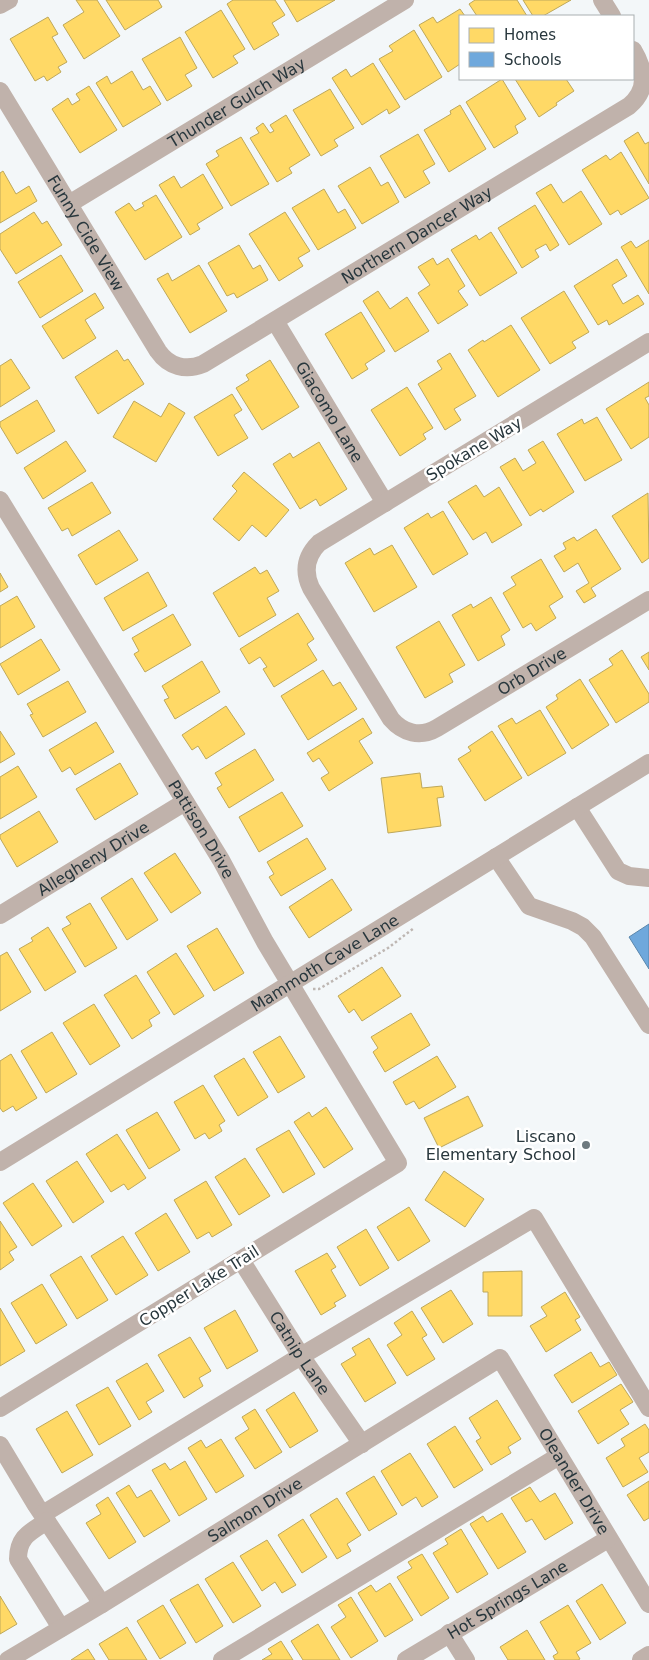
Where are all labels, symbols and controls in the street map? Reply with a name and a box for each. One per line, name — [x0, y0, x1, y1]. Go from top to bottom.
legend — [459, 15, 634, 80]
text: Homes — [504, 26, 556, 44]
text: Schools — [504, 51, 562, 69]
street label: Thunder Gulch Way — [164, 53, 309, 152]
street label: Funny Cide View — [44, 172, 129, 294]
street label: Northern Dancer Way — [338, 182, 495, 288]
street label: Giacomo Lane — [292, 358, 368, 466]
street label: Spokane Way — [423, 413, 525, 485]
street label: Orb Drive — [494, 643, 570, 699]
street label: Pattison Drive — [165, 776, 239, 882]
street label: Allegheny Drive — [34, 817, 152, 899]
street label: Mammoth Cave Lane — [247, 910, 402, 1015]
place label: Liscano Elementary School — [426, 1127, 576, 1164]
marker: Liscano Elementary School — [580, 1139, 592, 1151]
street label: Copper Lake Trail — [136, 1241, 262, 1331]
street label: Catnip Lane — [266, 1308, 334, 1398]
street label: Oleander Drive — [535, 1424, 614, 1538]
street label: Salmon Drive — [204, 1473, 306, 1546]
street label: Hot Springs Lane — [444, 1556, 571, 1643]

